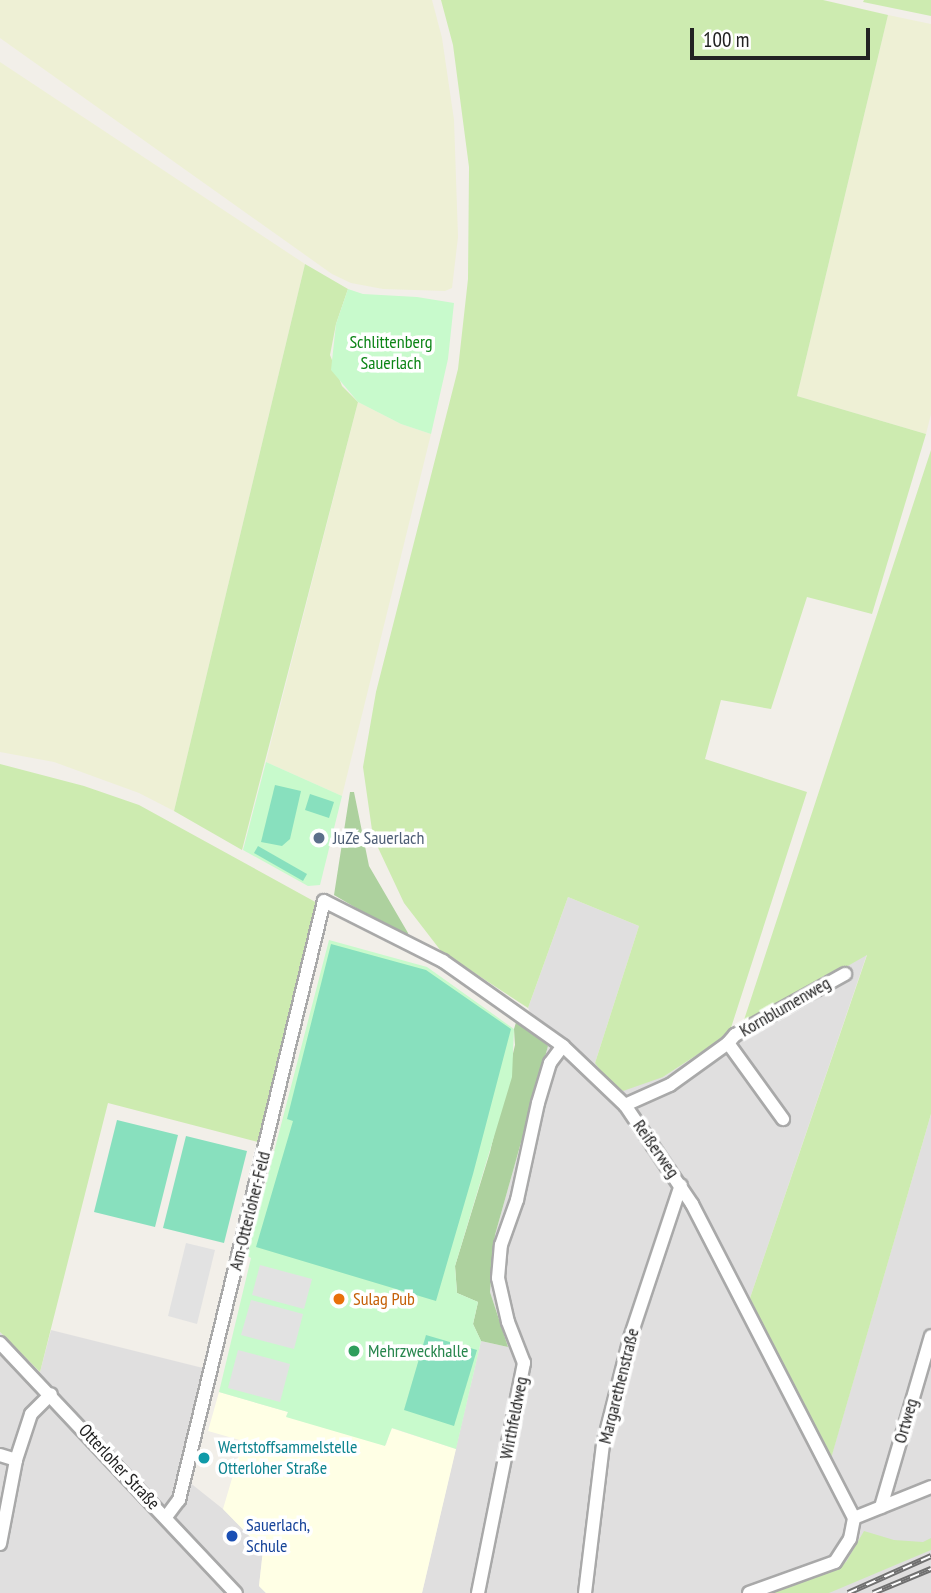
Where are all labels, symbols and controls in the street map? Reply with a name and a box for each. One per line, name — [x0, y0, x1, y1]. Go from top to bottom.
scale bar — [693, 14, 873, 58]
text: 100 m — [703, 26, 749, 53]
park label: Schlittenberg Sauerlach — [349, 332, 433, 374]
place label: JuZe Sauerlach — [333, 827, 424, 849]
marker: JuZe Sauerlach — [311, 830, 327, 846]
street label: Kornblumenweg — [736, 972, 834, 1042]
street label: Reißerweg — [628, 1116, 684, 1182]
street label: Am-Otterloher-Feld — [225, 1149, 275, 1273]
place label: Sulag Pub — [353, 1288, 415, 1310]
marker: Sulag Pub — [331, 1291, 347, 1307]
street label: Margarethenstraße — [594, 1326, 644, 1446]
place label: Mehrzweckhalle — [368, 1340, 468, 1362]
marker: Mehrzweckhalle — [346, 1343, 362, 1359]
street label: Wirthfeldweg — [495, 1375, 533, 1461]
street label: Ortweg — [889, 1396, 923, 1446]
street label: Otterloher Straße — [74, 1420, 164, 1514]
place label: Wertstoffsammelstelle Otterloher Straße — [218, 1437, 357, 1480]
marker: Wertstoffsammelstelle Otterloher Straße — [196, 1450, 212, 1466]
place label: Sauerlach, Schule — [246, 1515, 310, 1558]
marker: Sauerlach, Schule — [224, 1528, 240, 1544]

